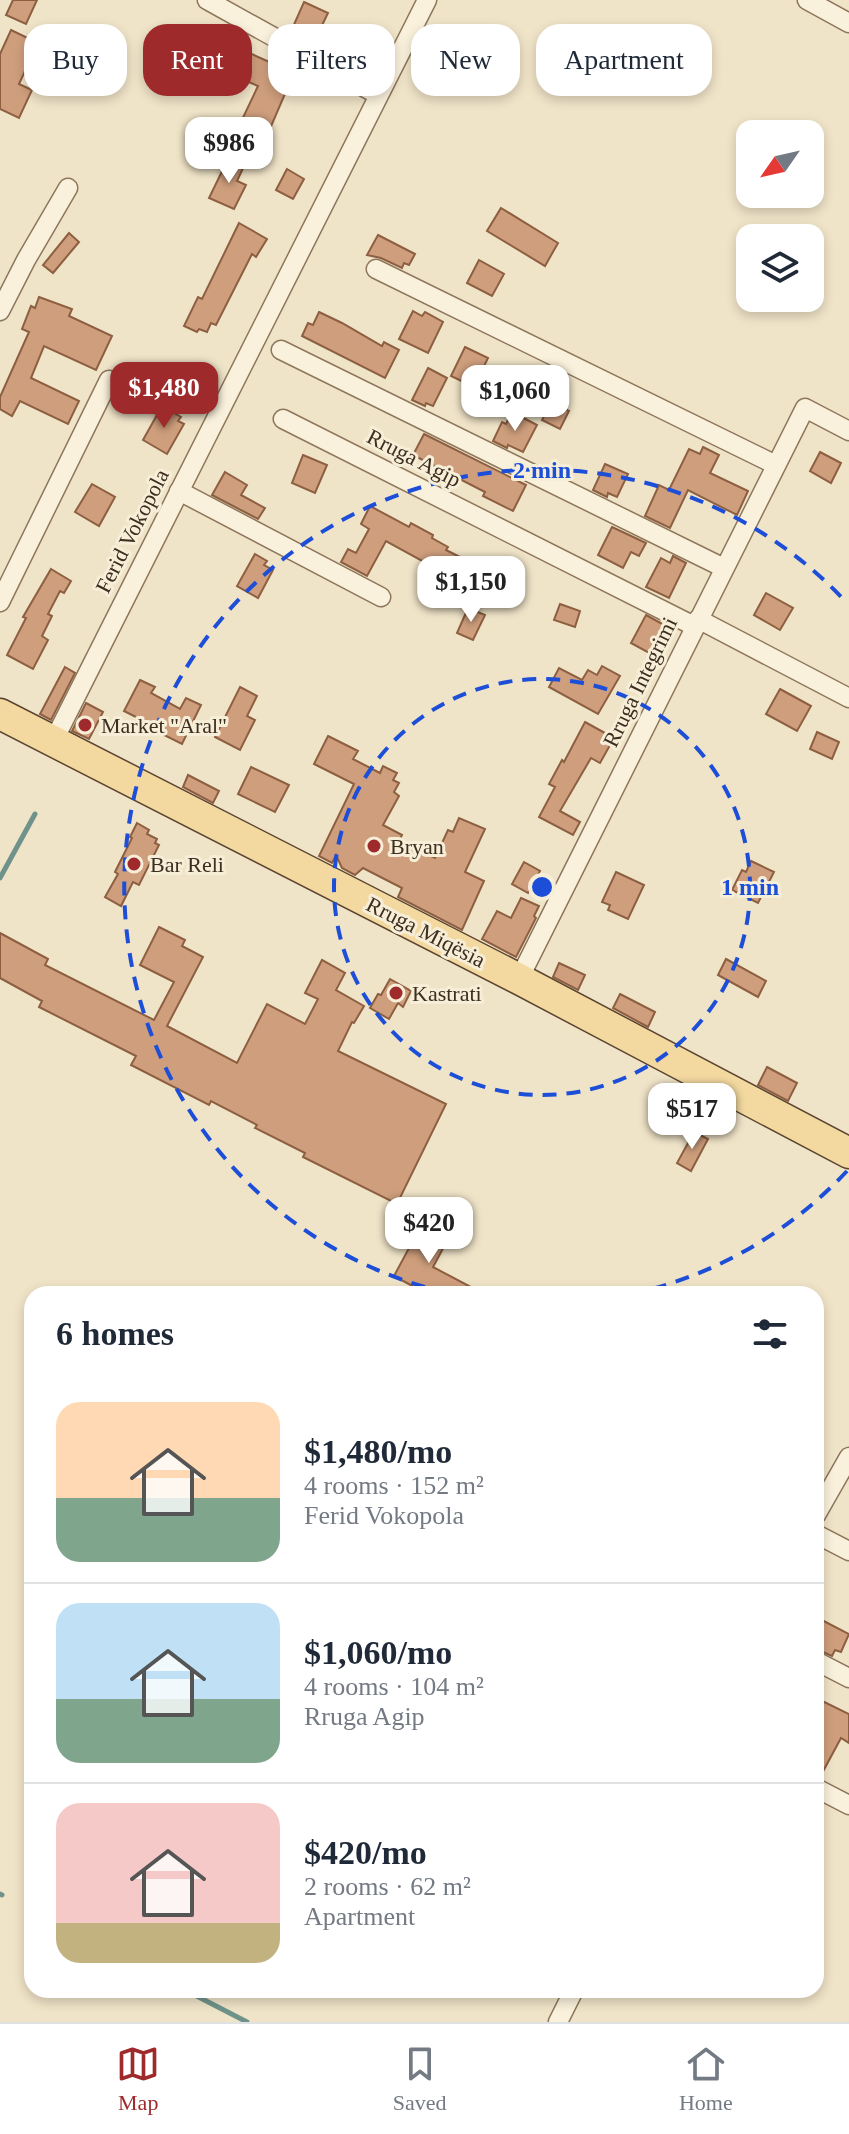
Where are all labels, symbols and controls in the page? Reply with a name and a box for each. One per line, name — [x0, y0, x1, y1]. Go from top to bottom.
chip: Buy — [24, 24, 127, 96]
chip: Rent — [143, 24, 252, 96]
chip: Filters — [268, 24, 395, 96]
chip: New — [411, 24, 520, 96]
chip: Apartment — [536, 24, 712, 96]
pin: $986 — [182, 117, 276, 185]
north arrow — [736, 120, 824, 208]
map controls — [736, 120, 824, 312]
text: $986 — [203, 128, 255, 157]
button: layers — [736, 224, 824, 312]
pin: $1,480 — [99, 362, 229, 430]
pin: $1,060 — [450, 365, 580, 433]
text: $1,480 — [128, 373, 200, 402]
text: $1,060 — [479, 376, 551, 405]
street label: Rruga Agip — [363, 424, 465, 492]
text: 2 min — [513, 457, 571, 483]
street label: Ferid Vokopola — [90, 465, 174, 597]
pin: $1,150 — [406, 556, 536, 624]
text: $1,150 — [435, 567, 507, 596]
street label: Rruga Integrimi — [598, 613, 682, 751]
place label: Market "Aral" — [101, 713, 227, 738]
marker: Market "Aral" — [76, 716, 94, 734]
place label: Bryan — [390, 834, 444, 859]
marker: Bryan — [365, 837, 383, 855]
place label: Bar Reli — [150, 852, 224, 877]
marker: Bar Reli — [125, 855, 143, 873]
centre of rings — [528, 873, 556, 901]
text: 1 min — [721, 874, 779, 900]
street label: Rruga Miqësia — [362, 891, 490, 973]
place label: Kastrati — [412, 981, 482, 1006]
marker: Kastrati — [387, 984, 405, 1002]
pin: $517 — [645, 1083, 739, 1151]
text: $517 — [666, 1094, 718, 1123]
pin: $420 — [382, 1197, 476, 1265]
text: $420 — [403, 1208, 455, 1237]
icon: filters — [748, 1312, 792, 1356]
text: 6 homes — [56, 1315, 174, 1352]
text: $1,480/mo — [304, 1433, 452, 1470]
icon: home — [120, 1434, 216, 1530]
text: 4 rooms · 152 m² — [304, 1471, 484, 1500]
text: Ferid Vokopola — [304, 1501, 464, 1530]
text: $1,060/mo — [304, 1634, 452, 1671]
icon: home — [120, 1635, 216, 1731]
text: 4 rooms · 104 m² — [304, 1672, 484, 1701]
text: Rruga Agip — [304, 1702, 425, 1731]
text: $420/mo — [304, 1834, 427, 1871]
icon: home — [120, 1835, 216, 1931]
text: 2 rooms · 62 m² — [304, 1872, 471, 1901]
text: Apartment — [304, 1902, 415, 1931]
tab: Map — [116, 2042, 160, 2116]
tab: Saved — [393, 2042, 446, 2116]
tab: Home — [679, 2042, 733, 2116]

